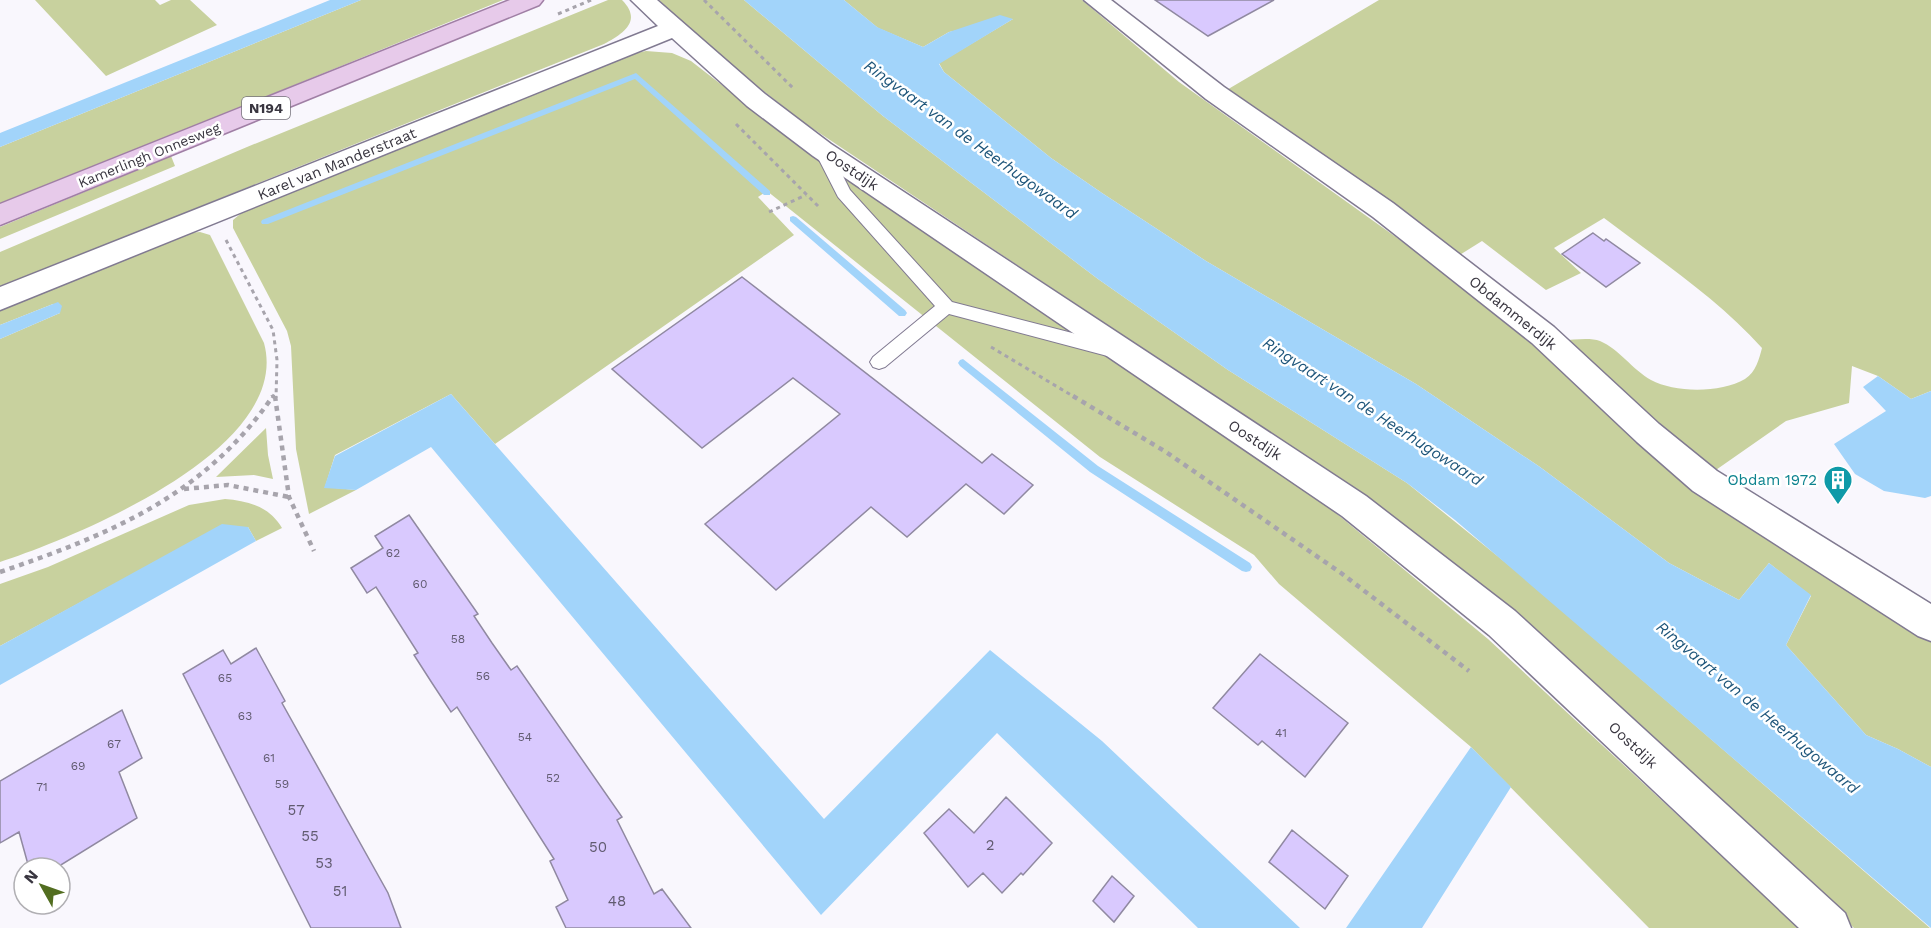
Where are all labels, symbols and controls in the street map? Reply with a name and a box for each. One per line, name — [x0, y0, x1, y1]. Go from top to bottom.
water label: Ringvaart van de Heerhugowaard — [861, 56, 1082, 224]
road number: N194 — [242, 97, 290, 119]
street label: Kamerlingh Onnesweg — [76, 119, 223, 191]
street label: Karel van Manderstraat — [255, 124, 420, 204]
street label: Oostdijk — [822, 146, 882, 195]
street label: Obdammerdijk — [1466, 272, 1561, 354]
water label: Ringvaart van de Heerhugowaard — [1259, 333, 1487, 490]
street label: Oostdijk — [1225, 416, 1286, 464]
building icon: Obdam 1972 — [1822, 464, 1854, 506]
place label: Obdam 1972 — [1727, 471, 1817, 489]
house number: 62 — [386, 546, 400, 560]
house number: 60 — [413, 577, 427, 591]
water label: Ringvaart van de Heerhugowaard — [1653, 617, 1864, 798]
house number: 58 — [451, 632, 465, 646]
house number: 56 — [476, 669, 490, 683]
house number: 65 — [218, 671, 232, 685]
house number: 63 — [238, 709, 252, 723]
street label: Oostdijk — [1605, 718, 1662, 772]
house number: 41 — [1275, 726, 1287, 740]
house number: 54 — [518, 730, 532, 744]
house number: 67 — [107, 737, 121, 751]
house number: 61 — [263, 751, 275, 765]
house number: 69 — [71, 759, 85, 773]
house number: 52 — [546, 771, 560, 785]
house number: 59 — [275, 777, 289, 791]
house number: 71 — [36, 780, 48, 794]
house number: 57 — [287, 801, 305, 819]
house number: 55 — [301, 827, 319, 845]
house number: 2 — [986, 836, 994, 854]
house number: 50 — [589, 838, 607, 856]
house number: 53 — [315, 854, 333, 872]
north arrow — [12, 856, 72, 916]
text: N — [20, 866, 42, 887]
house number: 51 — [333, 882, 347, 900]
house number: 48 — [608, 892, 626, 910]

